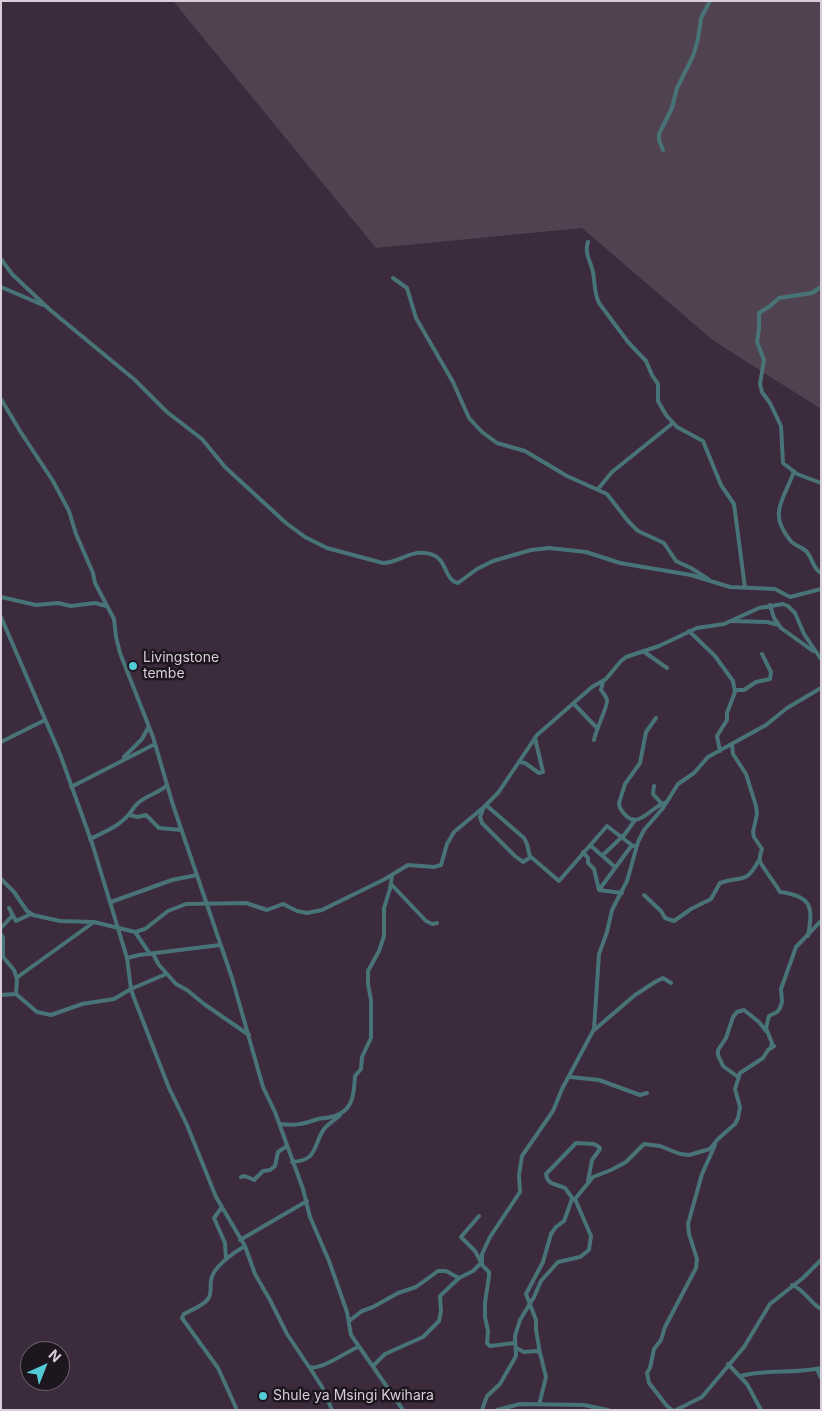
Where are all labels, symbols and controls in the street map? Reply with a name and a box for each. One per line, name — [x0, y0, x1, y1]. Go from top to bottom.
place label: Livingstone tembe — [143, 650, 219, 682]
marker: Livingstone tembe — [127, 660, 139, 672]
north arrow — [20, 1341, 70, 1391]
text: N — [45, 1346, 65, 1365]
place label: Shule ya Msingi Kwihara — [273, 1388, 434, 1404]
marker: Shule ya Msingi Kwihara — [257, 1390, 269, 1402]

